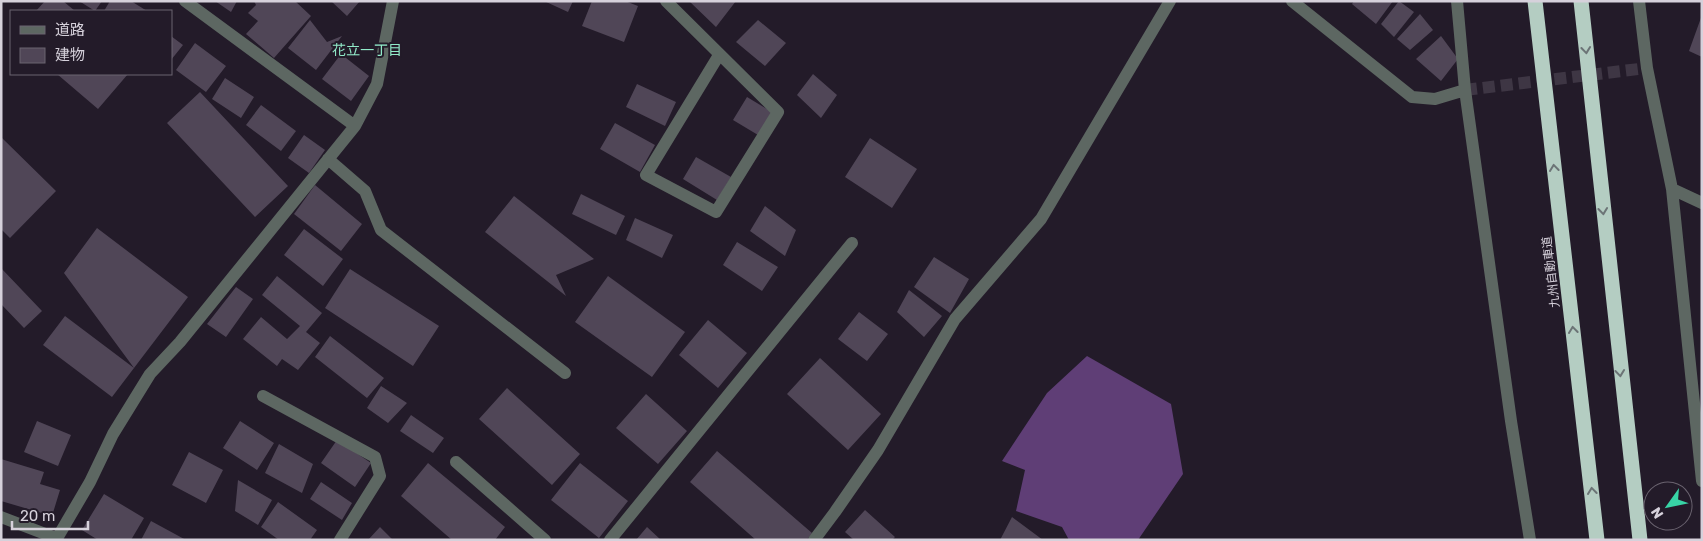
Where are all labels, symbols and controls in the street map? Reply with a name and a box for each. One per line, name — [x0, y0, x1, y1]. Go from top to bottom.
legend — [10, 10, 172, 75]
text: 道路 — [55, 21, 85, 39]
district label: 花立一丁目 — [332, 42, 402, 59]
text: 建物 — [55, 46, 85, 64]
one-way arrow — [1580, 46, 1591, 54]
one-way arrow — [1549, 164, 1560, 172]
one-way arrow — [1597, 208, 1608, 216]
street label: 九州自動車道 — [1540, 235, 1562, 309]
one-way arrow — [1568, 326, 1579, 334]
one-way arrow — [1614, 369, 1625, 377]
north arrow — [1643, 481, 1693, 531]
one-way arrow — [1587, 487, 1598, 495]
scale bar — [12, 498, 89, 530]
text: N — [1648, 504, 1667, 522]
text: 20 m — [20, 507, 55, 525]

